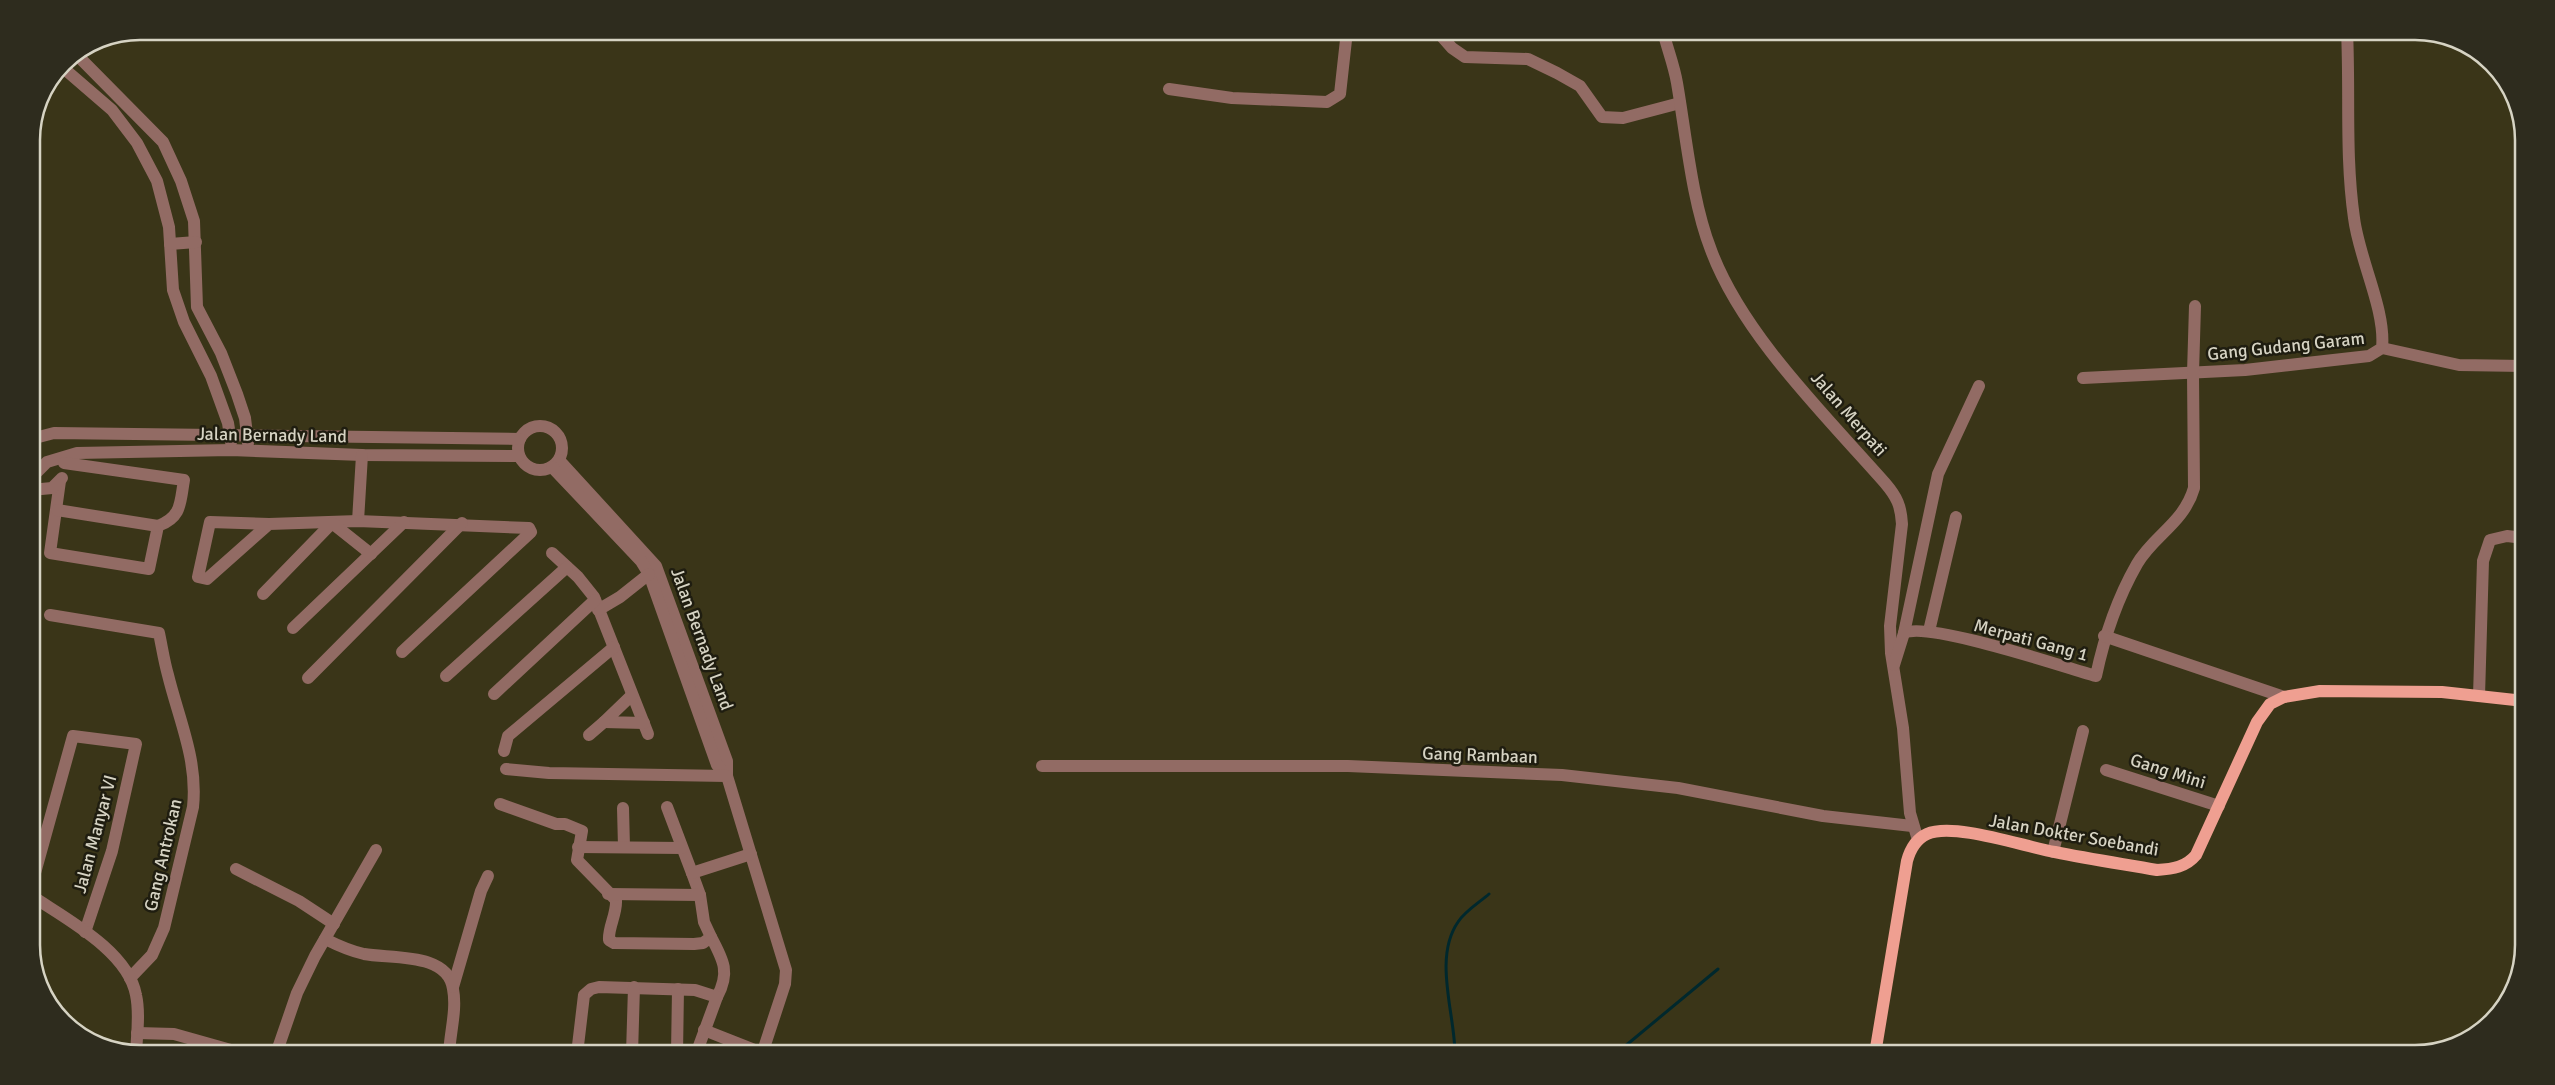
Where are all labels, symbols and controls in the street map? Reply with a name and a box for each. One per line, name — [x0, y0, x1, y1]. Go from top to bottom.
street label: Gang Gudang Garam — [2206, 327, 2366, 365]
street label: Jalan Merpati — [1806, 367, 1892, 461]
street label: Jalan Bernady Land — [197, 423, 347, 447]
street label: Jalan Bernady Land — [666, 565, 738, 713]
street label: Merpati Gang 1 — [1971, 614, 2091, 666]
street label: Gang Rambaan — [1422, 742, 1538, 768]
street label: Gang Mini — [2127, 748, 2209, 794]
street label: Jalan Manyar VI — [69, 772, 121, 896]
street label: Gang Antrokan — [139, 797, 187, 913]
street label: Jalan Dokter Soebandi — [1987, 809, 2161, 861]

